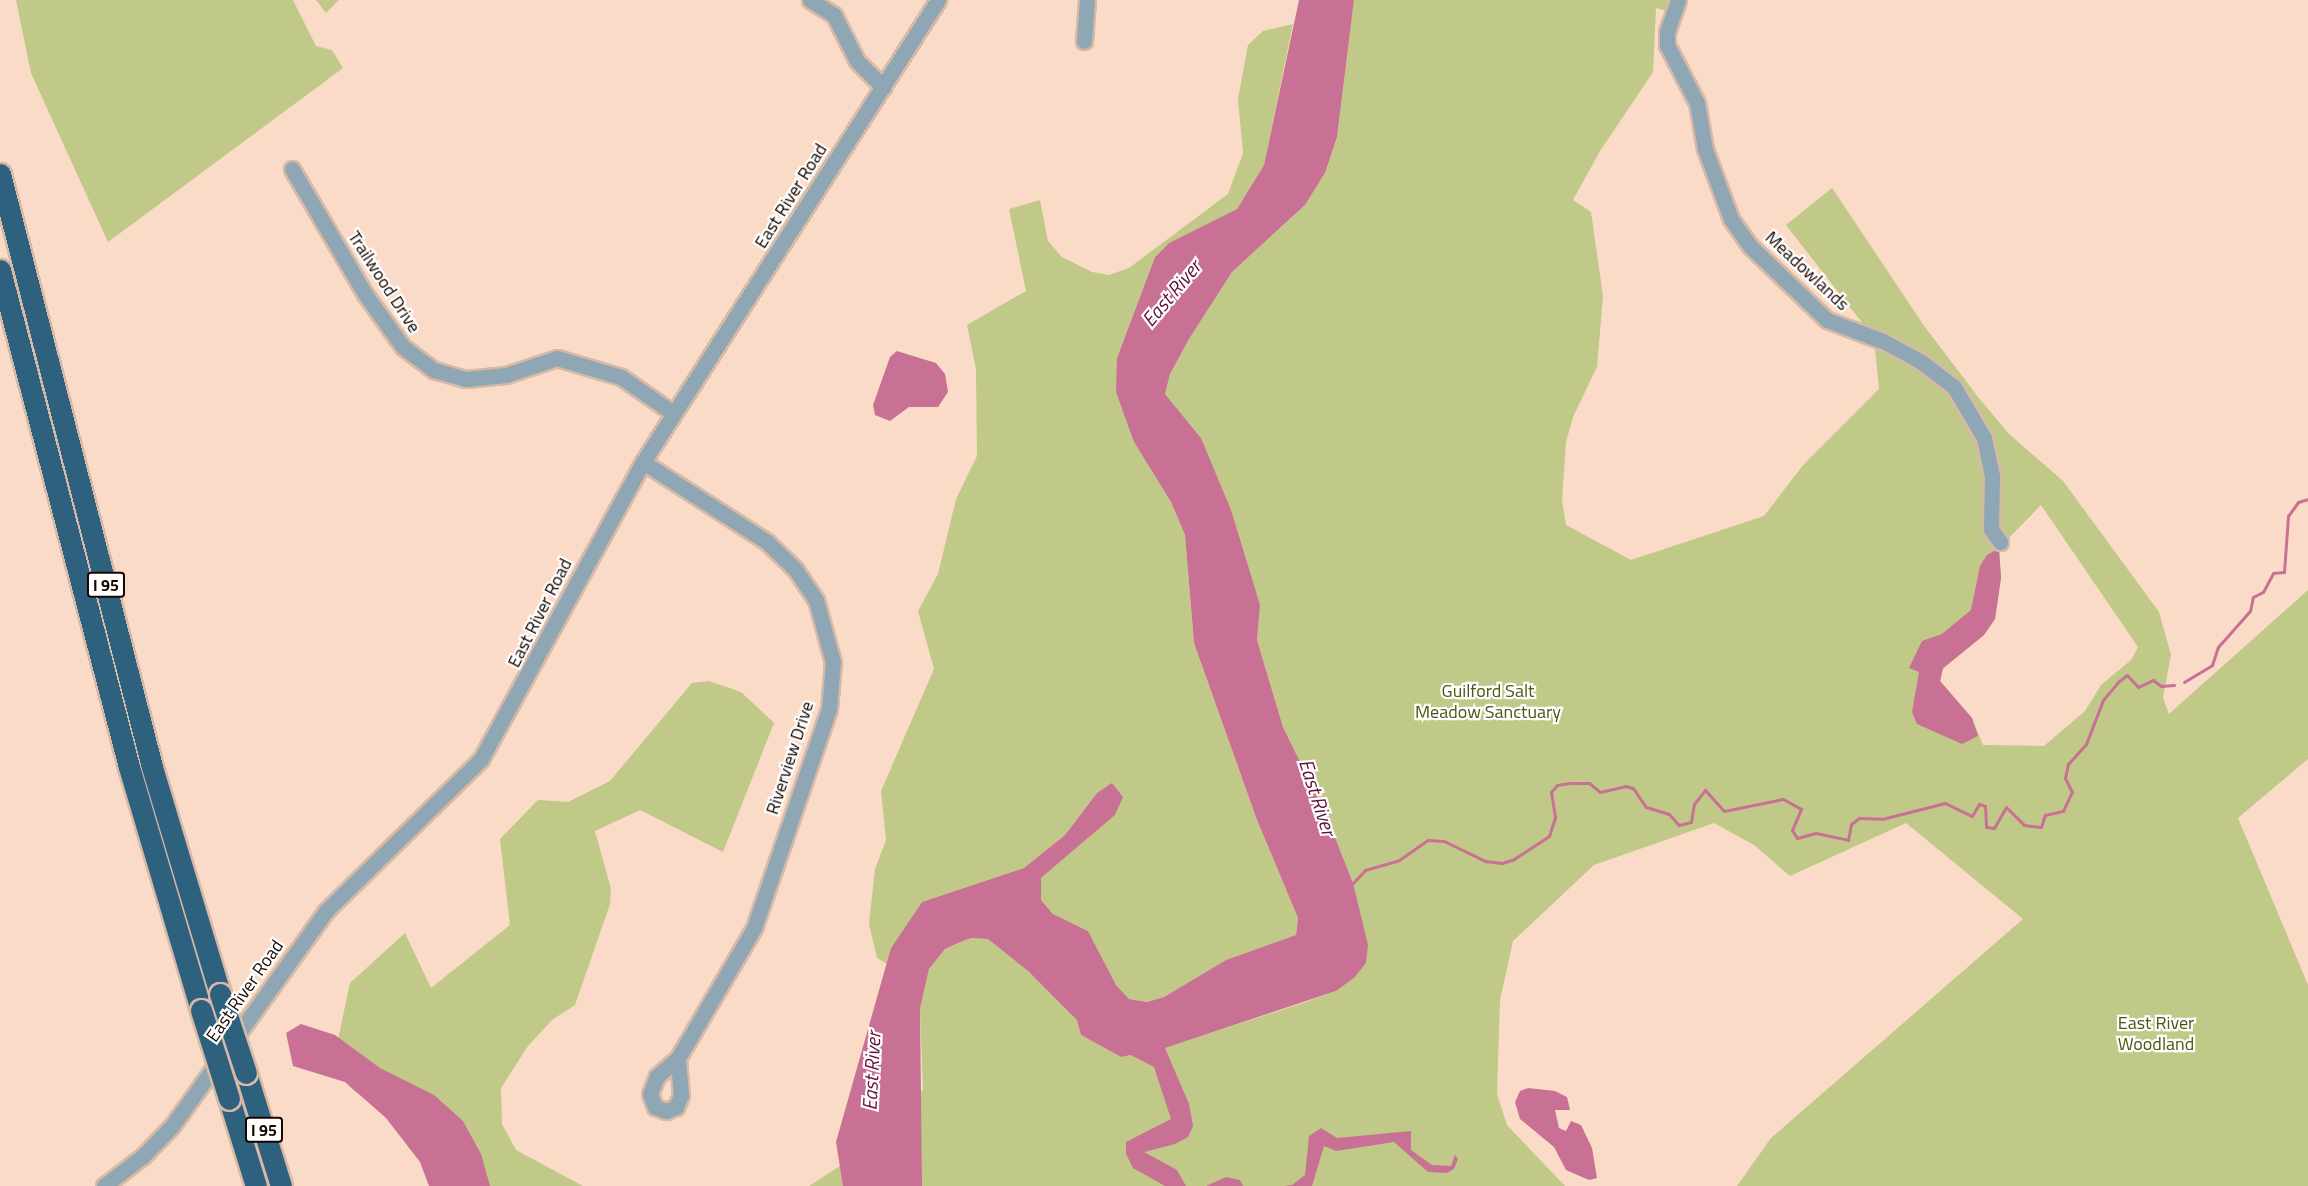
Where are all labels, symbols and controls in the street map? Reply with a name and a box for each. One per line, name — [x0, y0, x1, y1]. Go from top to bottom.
street label: East River Road — [750, 140, 832, 252]
street label: Trailwood Drive — [343, 227, 425, 337]
street label: Meadowlands — [1761, 227, 1853, 315]
water label: East River — [1136, 255, 1206, 331]
street label: East River Road — [503, 555, 577, 671]
road number: I 95 — [86, 572, 126, 598]
park label: Guilford Salt Meadow Sanctuary — [1415, 681, 1561, 724]
street label: Riverview Drive — [762, 699, 818, 817]
water label: East River — [1294, 756, 1342, 838]
street label: East River Road — [202, 936, 288, 1046]
park label: East River Woodland — [2118, 1013, 2194, 1056]
water label: East River — [857, 1031, 885, 1111]
road number: I 95 — [244, 1117, 284, 1143]

